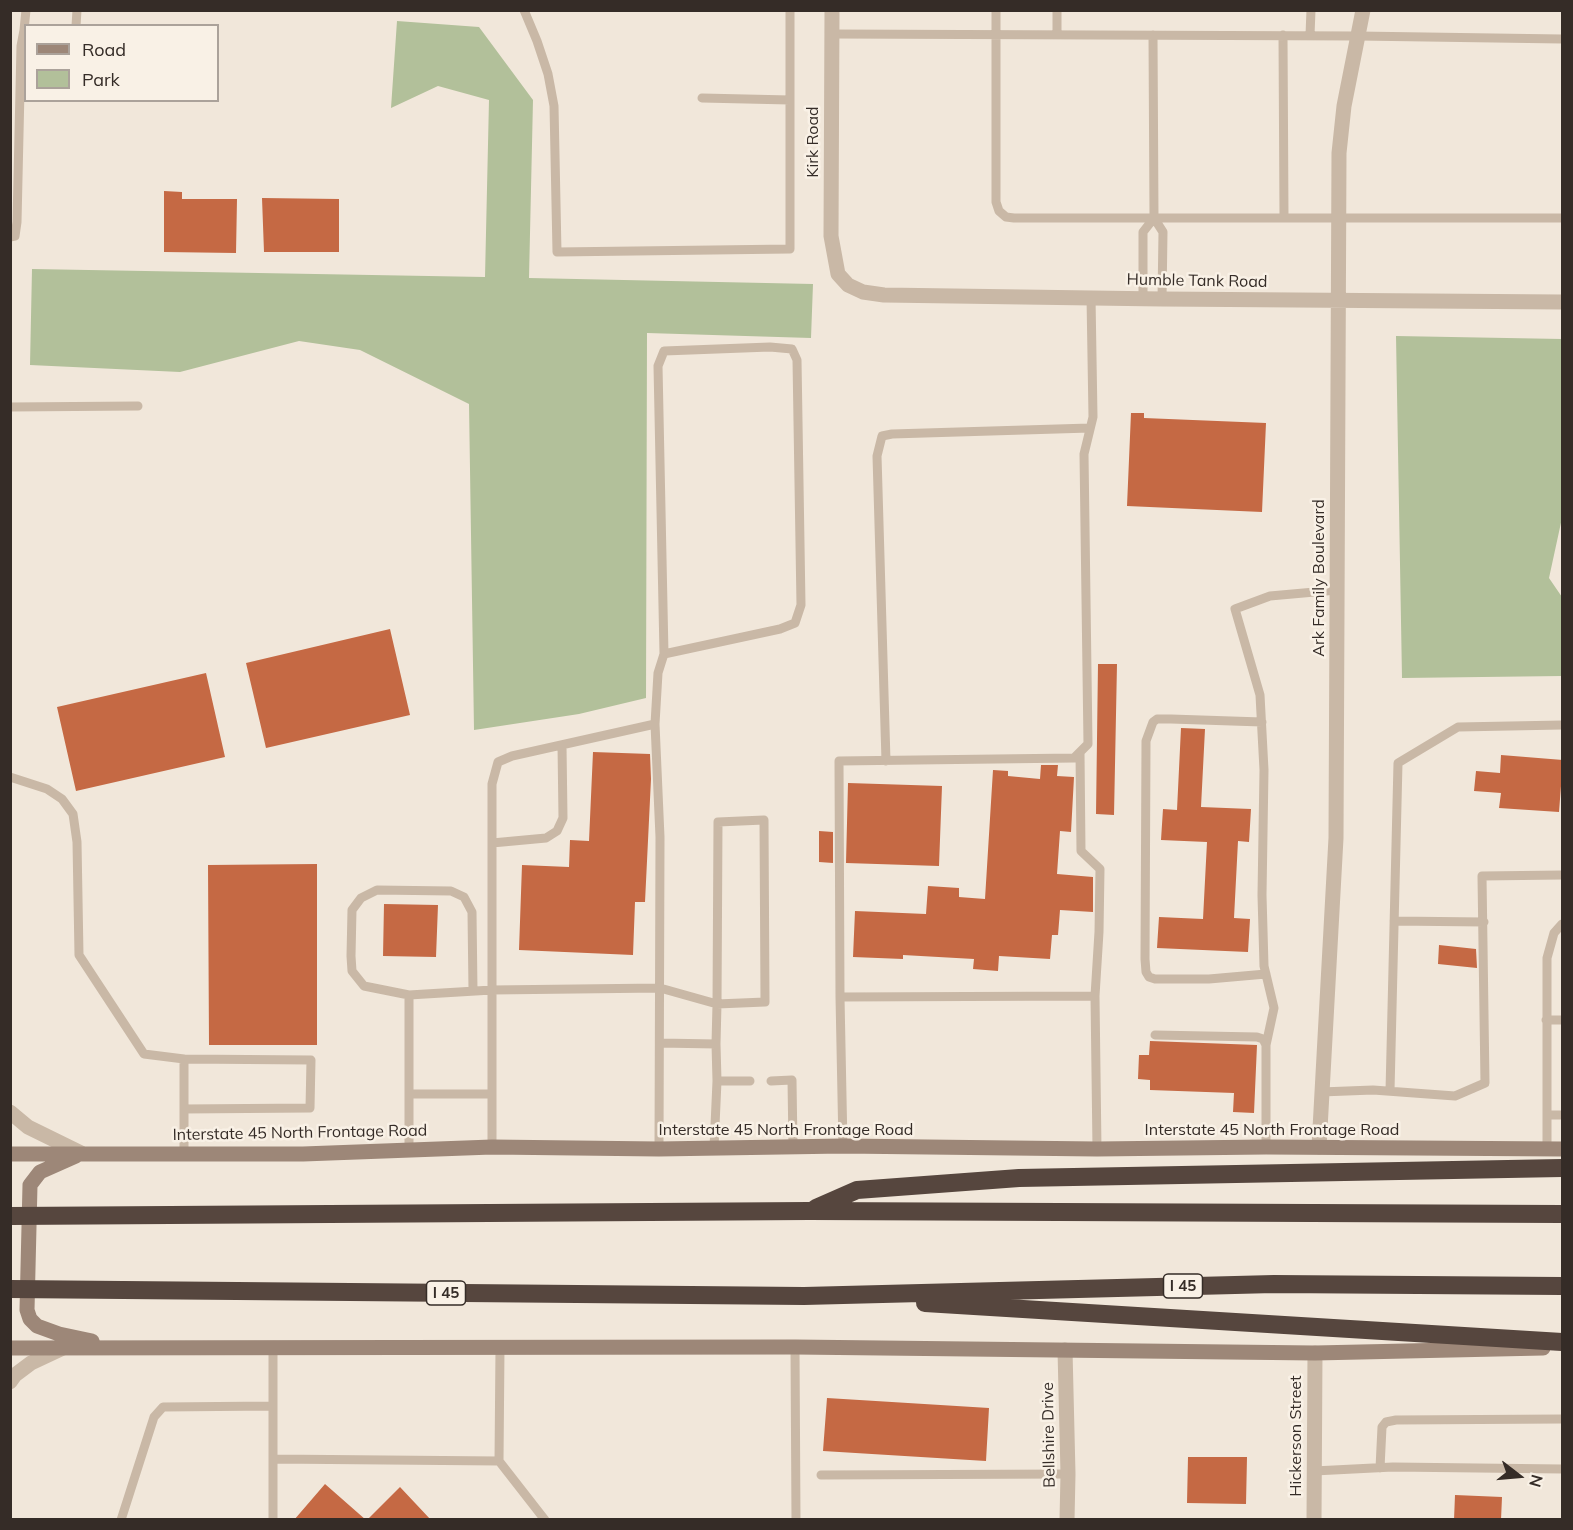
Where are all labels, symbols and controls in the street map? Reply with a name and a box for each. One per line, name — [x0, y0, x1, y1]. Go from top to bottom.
legend — [24, 24, 219, 102]
text: Road — [82, 38, 126, 61]
text: Park — [82, 68, 120, 91]
street label: Kirk Road — [803, 106, 823, 178]
street label: Humble Tank Road — [1126, 270, 1268, 292]
street label: Ark Family Boulevard — [1309, 499, 1329, 657]
street label: Interstate 45 North Frontage Road — [659, 1120, 913, 1140]
street label: Interstate 45 North Frontage Road — [1145, 1120, 1399, 1140]
street label: Interstate 45 North Frontage Road — [172, 1121, 428, 1145]
road number: I 45 — [1164, 1274, 1202, 1298]
road number: I 45 — [426, 1281, 466, 1305]
street label: Hickerson Street — [1286, 1375, 1306, 1497]
street label: Bellshire Drive — [1038, 1382, 1060, 1488]
north arrow — [1489, 1446, 1549, 1506]
text: N — [1525, 1472, 1548, 1490]

